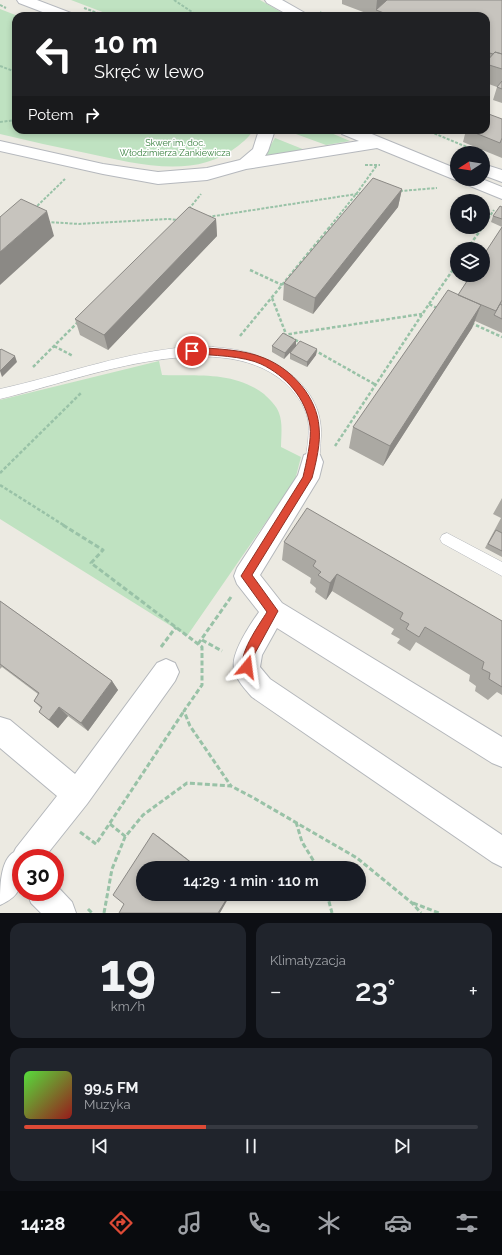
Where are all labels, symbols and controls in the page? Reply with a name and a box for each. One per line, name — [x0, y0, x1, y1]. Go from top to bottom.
text: 10 m — [94, 27, 158, 60]
icon: left — [28, 28, 80, 80]
text: Skręć w lewo — [94, 61, 204, 82]
icon: right — [81, 104, 103, 126]
text: Potem — [28, 106, 73, 124]
park label: Skwer im. doc. Włodzimierza Zankiewicza — [120, 138, 231, 158]
north arrow — [450, 146, 490, 186]
map controls — [450, 146, 490, 282]
button: sound — [450, 194, 490, 234]
button: layers — [450, 242, 490, 282]
pin — [175, 334, 209, 368]
icon: arrive — [181, 340, 203, 362]
position arrow — [226, 646, 268, 688]
speed limit sign: 30 — [12, 849, 64, 901]
text: 14:29 · 1 min · 110 m — [183, 872, 319, 890]
text: 19 — [100, 942, 156, 1003]
text: Klimatyzacja — [270, 953, 346, 968]
text: 23° — [355, 973, 396, 1008]
text: − — [270, 978, 282, 1004]
text: + — [469, 978, 478, 1004]
text: km/h — [111, 999, 145, 1014]
text: 99.5 FM — [84, 1079, 139, 1097]
text: Muzyka — [84, 1097, 131, 1112]
icon: previous — [89, 1135, 111, 1157]
icon: pause — [240, 1135, 262, 1157]
icon: next — [391, 1135, 413, 1157]
icon: directions — [107, 1209, 135, 1237]
icon: music — [176, 1209, 204, 1237]
icon: phone — [245, 1209, 273, 1237]
icon: climate — [315, 1209, 343, 1237]
icon: car — [384, 1209, 412, 1237]
icon: filters — [453, 1209, 481, 1237]
text: 14:28 — [21, 1213, 65, 1234]

